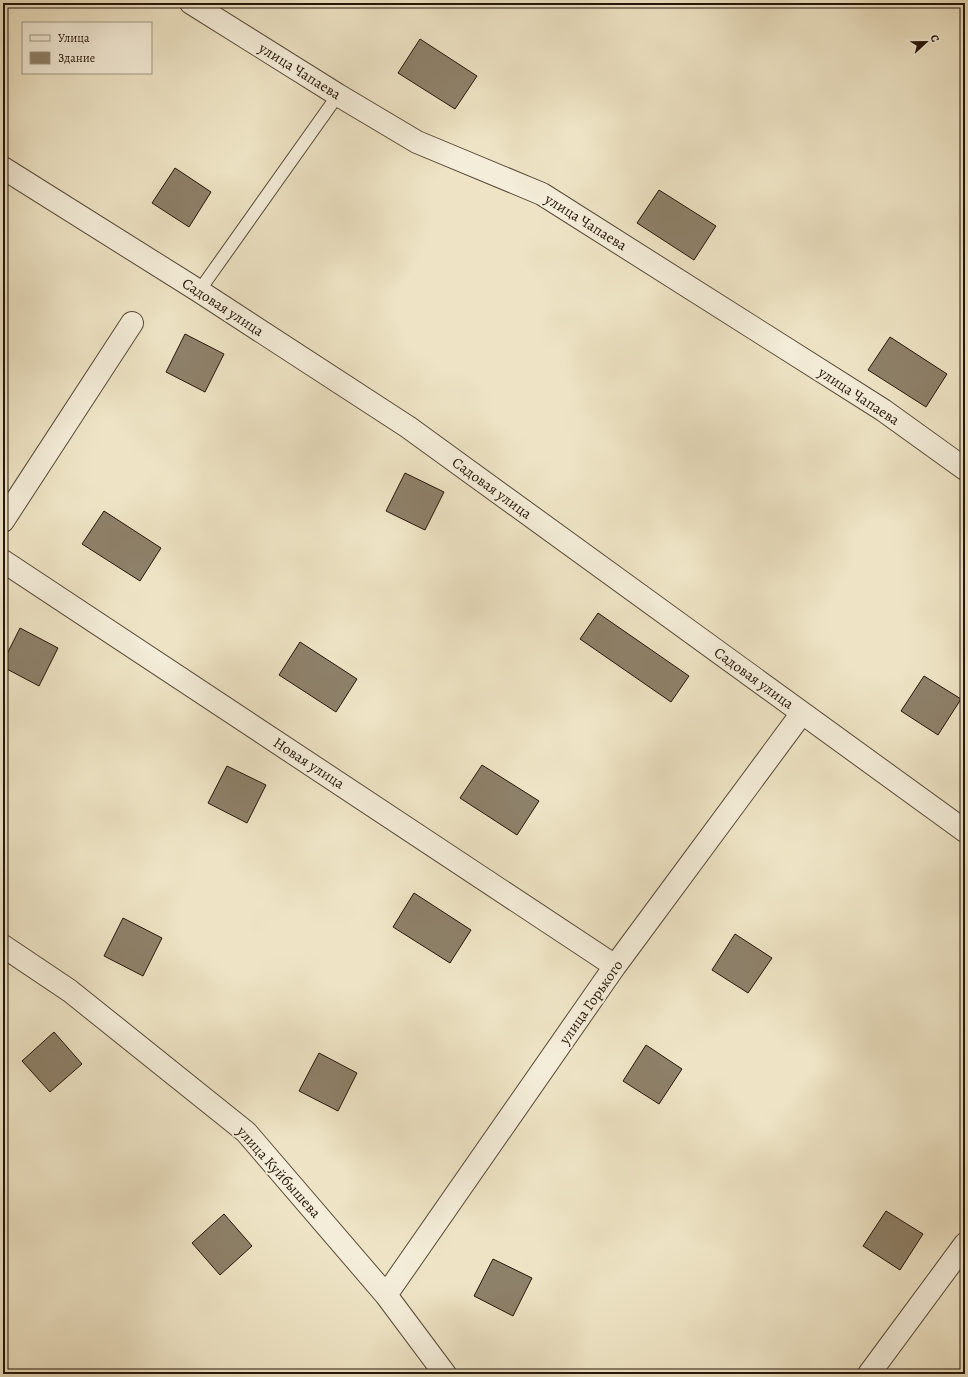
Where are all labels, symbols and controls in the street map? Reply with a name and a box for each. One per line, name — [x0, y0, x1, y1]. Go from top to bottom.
legend — [22, 22, 152, 74]
north arrow — [906, 22, 946, 62]
text: Улица — [58, 30, 90, 46]
text: С — [927, 32, 943, 45]
street label: улица Чапаева — [254, 37, 345, 104]
text: Здание — [58, 50, 95, 66]
street label: улица Чапаева — [540, 188, 631, 255]
street label: Садовая улица — [178, 273, 268, 341]
street label: улица Чапаева — [814, 362, 904, 430]
street label: Садовая улица — [448, 452, 536, 524]
street label: Садовая улица — [710, 642, 798, 714]
street label: Новая улица — [270, 733, 349, 794]
street label: улица Горького — [554, 956, 627, 1049]
street label: улица Куйбышева — [232, 1121, 326, 1222]

